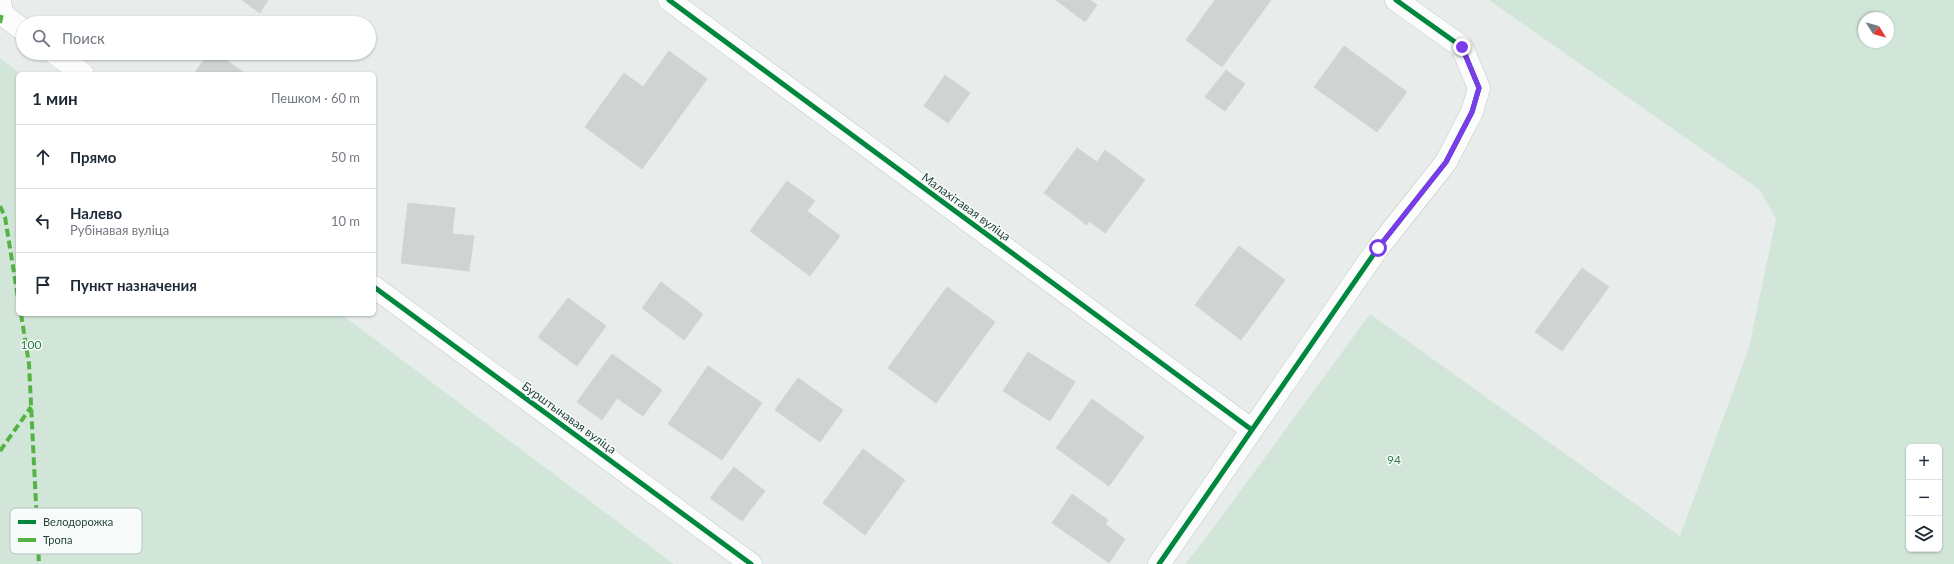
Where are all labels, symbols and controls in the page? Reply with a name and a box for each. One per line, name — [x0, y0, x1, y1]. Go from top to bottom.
north arrow — [1858, 12, 1894, 48]
search box — [16, 16, 376, 60]
icon: search — [30, 27, 52, 49]
text: Поиск — [62, 29, 105, 47]
route end — [1453, 38, 1471, 56]
text: 1 мин — [32, 88, 78, 109]
text: Пешком · 60 m — [271, 90, 360, 106]
icon: ahead — [32, 146, 54, 168]
text: Прямо — [70, 148, 116, 166]
text: 50 m — [331, 149, 360, 165]
street label: Малахітавая вуліца — [919, 169, 1014, 244]
text: Налево — [70, 204, 122, 222]
icon: left — [32, 210, 54, 232]
text: 10 m — [331, 213, 360, 229]
text: Рубінавая вуліца — [70, 222, 169, 238]
route start — [1369, 239, 1387, 257]
icon: arrive — [32, 274, 54, 296]
text: Пункт назначения — [70, 276, 197, 294]
park label: 100 — [21, 337, 41, 352]
street label: Бурштынавая вуліца — [519, 378, 619, 457]
map controls — [1906, 444, 1942, 552]
button: + — [1906, 444, 1942, 480]
park label: 94 — [1387, 452, 1401, 467]
button: − — [1906, 480, 1942, 516]
legend — [10, 508, 142, 554]
text: Велодорожка — [43, 515, 113, 528]
button: layers — [1906, 516, 1942, 552]
text: Тропа — [43, 533, 72, 546]

